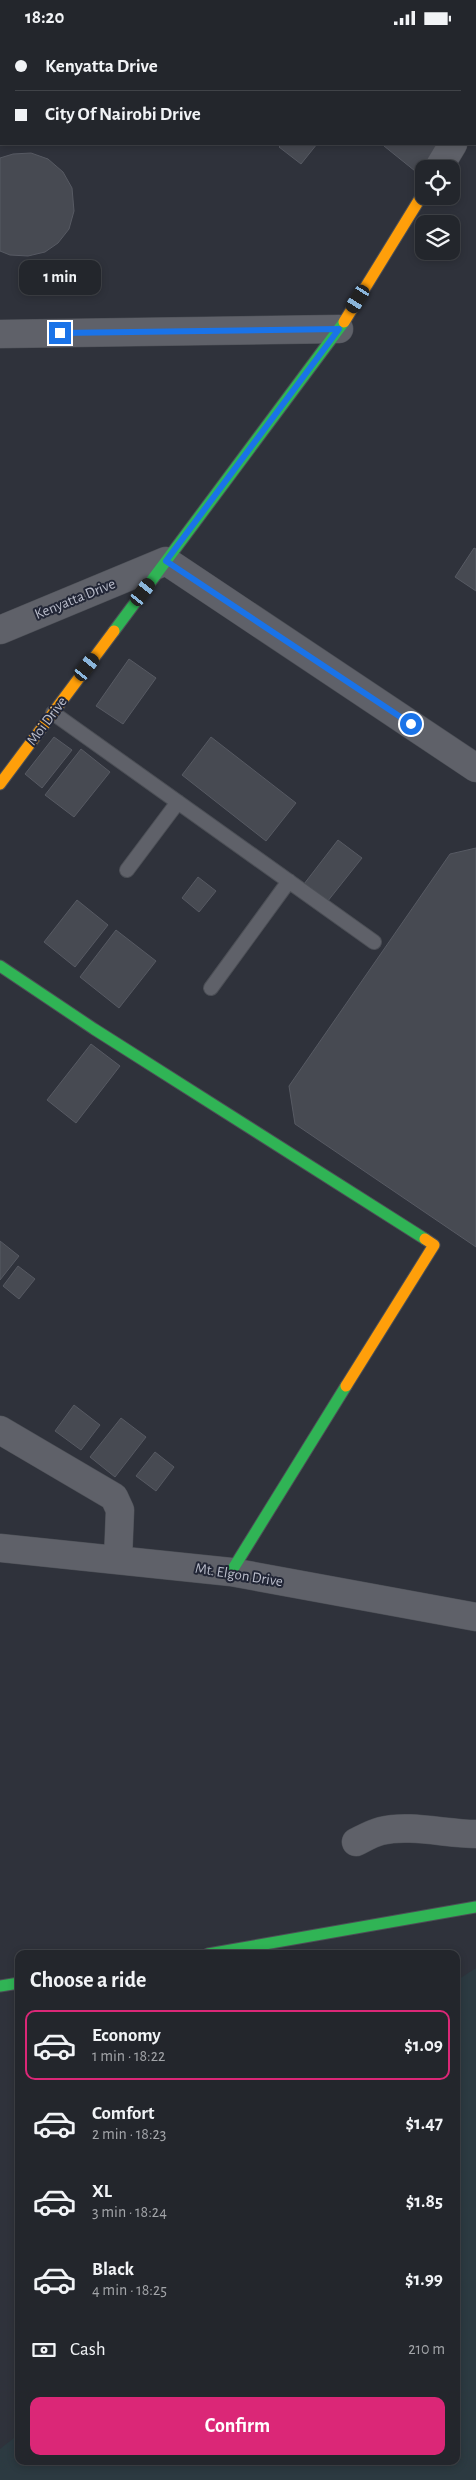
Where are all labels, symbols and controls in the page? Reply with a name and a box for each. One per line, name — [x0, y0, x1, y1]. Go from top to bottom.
text: 18:20 — [25, 8, 64, 27]
text: Kenyatta Drive — [45, 57, 158, 76]
text: City Of Nairobi Drive — [45, 105, 201, 124]
map controls — [415, 160, 460, 260]
button: locate — [415, 160, 460, 205]
button: layers — [415, 215, 460, 260]
callout: 1 min — [19, 261, 101, 295]
text: 1 min — [43, 269, 77, 285]
car — [343, 282, 372, 316]
route end — [49, 322, 71, 344]
street label: Kenyatta Drive — [33, 576, 118, 622]
car — [127, 576, 158, 608]
car — [71, 651, 102, 683]
street label: Moi Drive — [24, 694, 70, 748]
route start — [400, 713, 422, 735]
street label: Mt. Elgon Drive — [194, 1561, 284, 1589]
text: Choose a ride — [30, 1969, 146, 1991]
icon: car — [32, 2023, 77, 2068]
text: Economy — [92, 2026, 161, 2045]
text: $1.09 — [404, 2036, 443, 2055]
text: 1 min · 18:22 — [92, 2048, 165, 2064]
icon: car — [32, 2101, 77, 2146]
text: Comfort — [92, 2104, 154, 2123]
text: $1.47 — [405, 2114, 443, 2133]
text: 2 min · 18:23 — [92, 2126, 166, 2142]
icon: car — [32, 2179, 77, 2224]
text: XL — [92, 2182, 112, 2201]
text: $1.85 — [406, 2192, 443, 2211]
text: 3 min · 18:24 — [92, 2204, 167, 2220]
icon: car — [32, 2257, 77, 2302]
text: Black — [92, 2260, 134, 2279]
text: $1.99 — [405, 2270, 443, 2289]
text: 4 min · 18:25 — [92, 2282, 167, 2298]
icon: cash — [30, 2336, 58, 2364]
text: Cash — [70, 2340, 106, 2359]
text: 210 m — [408, 2341, 445, 2357]
button: Confirm — [30, 2397, 445, 2455]

